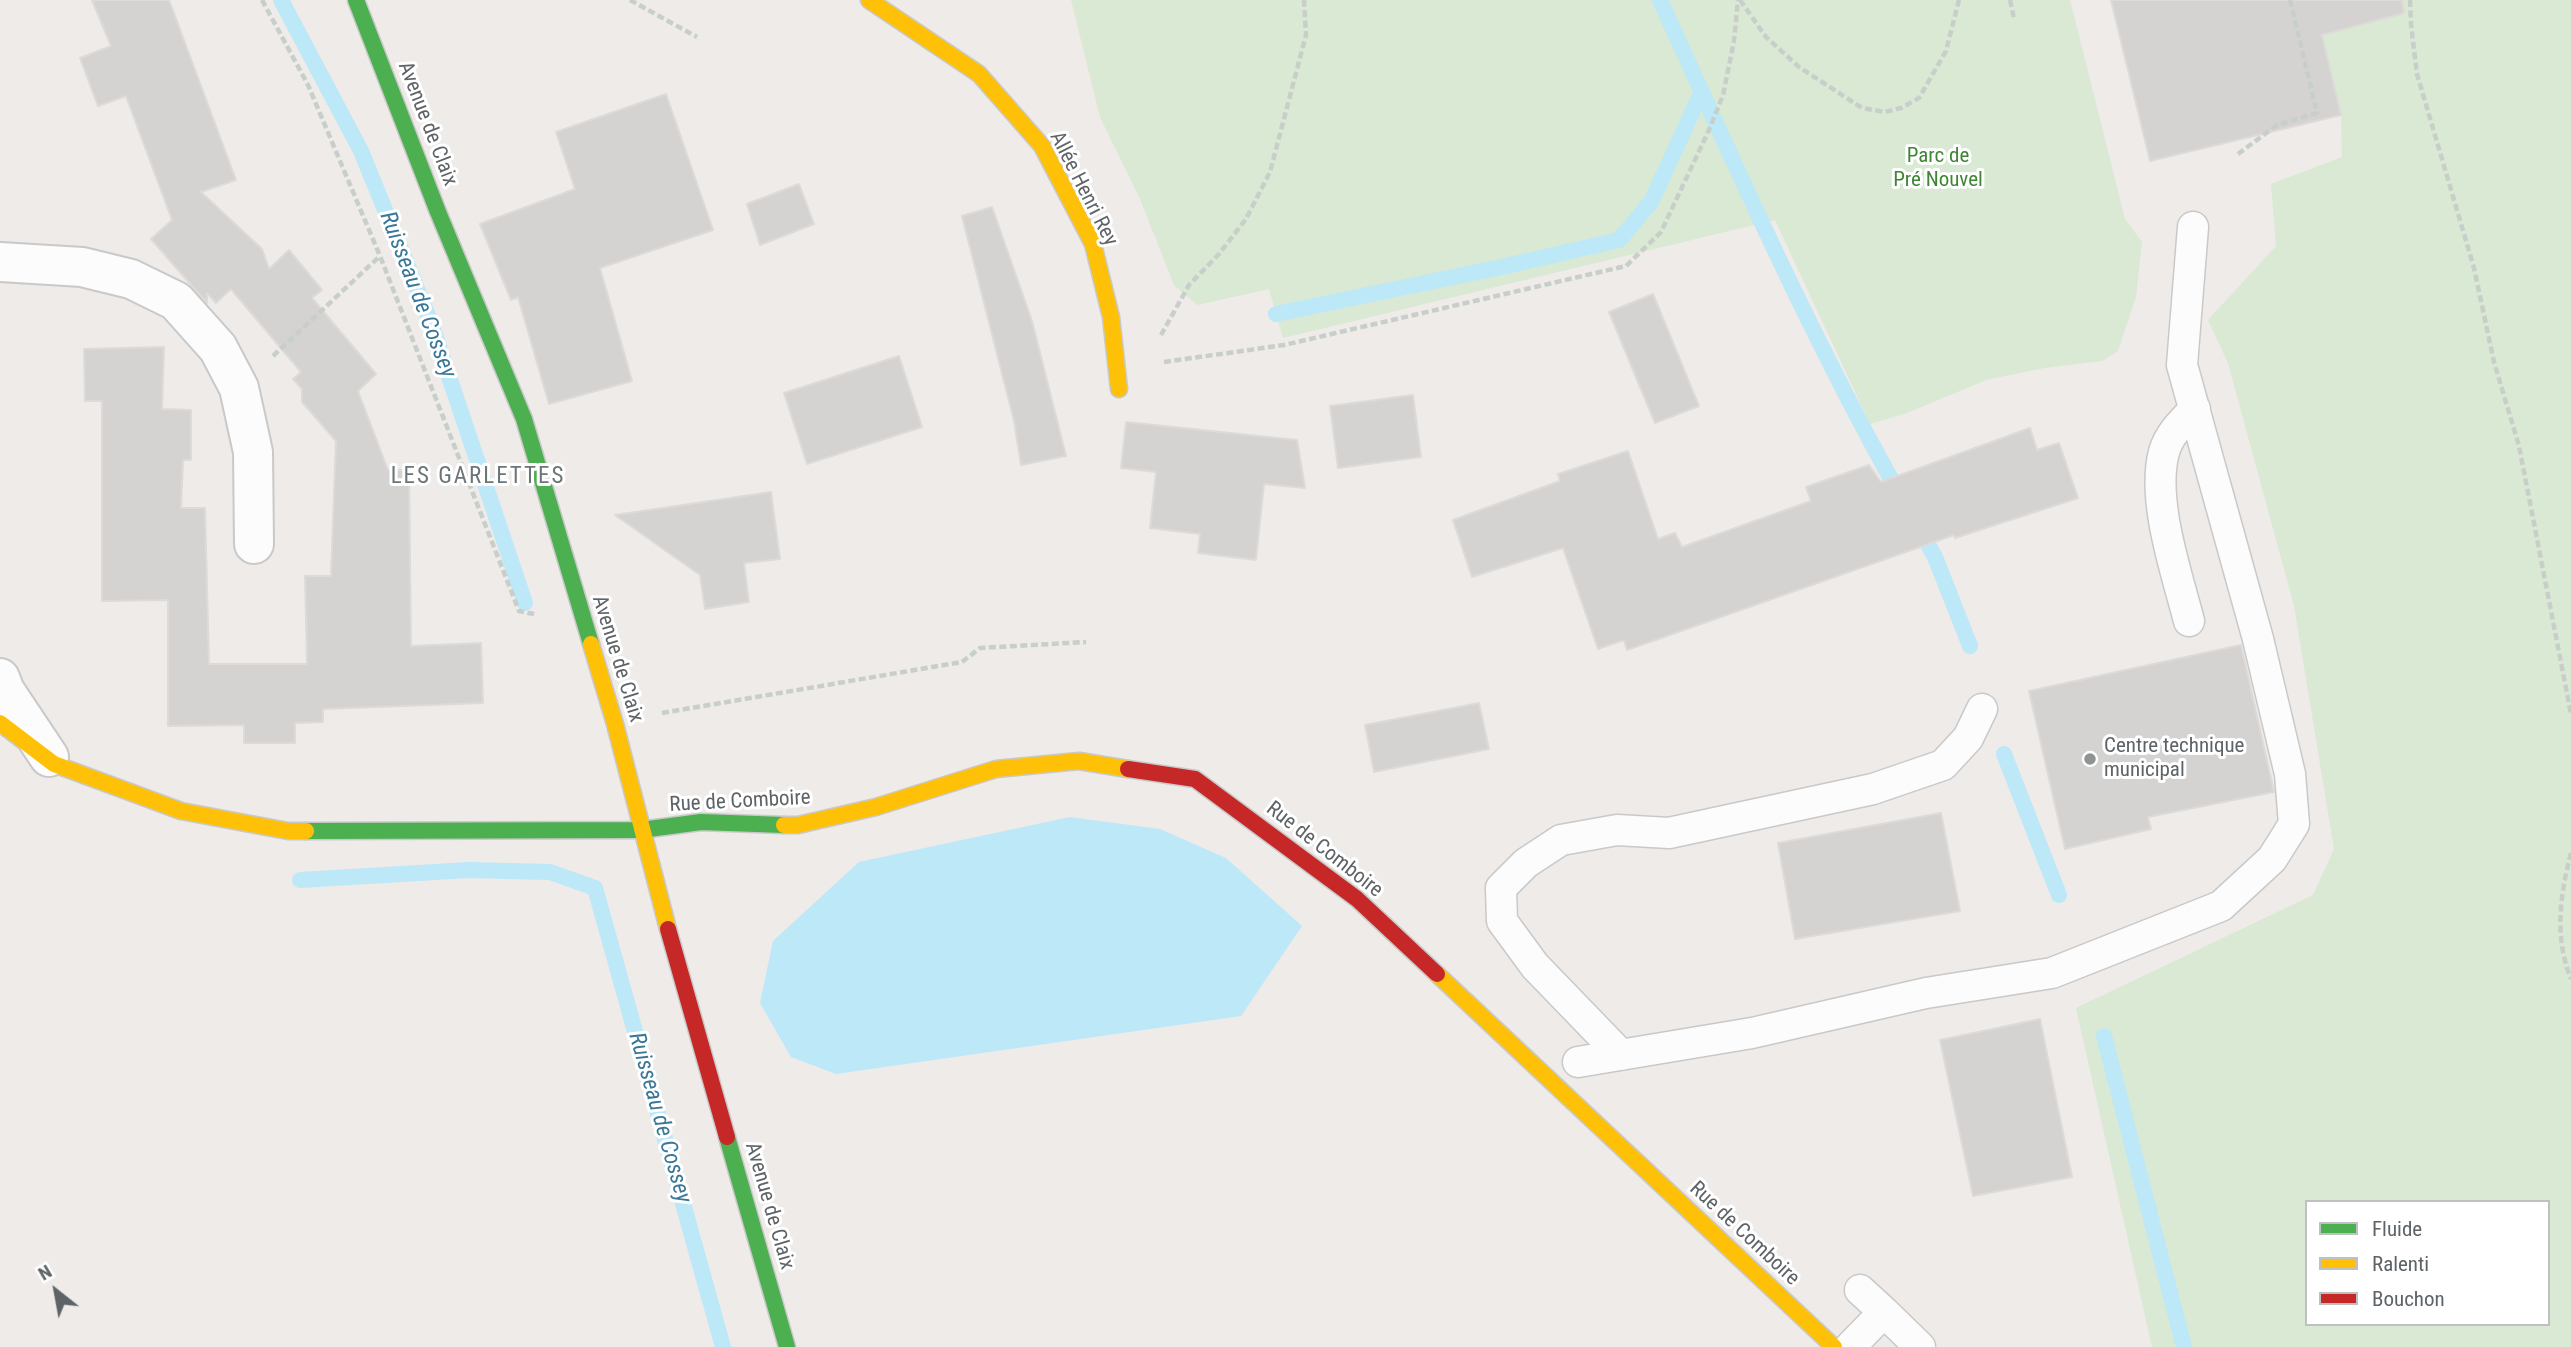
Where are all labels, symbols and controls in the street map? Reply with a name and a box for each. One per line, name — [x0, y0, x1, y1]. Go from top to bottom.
street label: Avenue de Claix — [392, 58, 462, 190]
street label: Allée Henri Rey — [1043, 128, 1123, 250]
park label: Parc de Pré Nouvel — [1893, 144, 1983, 194]
water label: Ruisseau de Cossey — [373, 208, 461, 382]
district label: LES GARLETTES — [392, 463, 564, 491]
street label: Avenue de Claix — [586, 593, 648, 725]
place label: Centre technique municipal — [2104, 734, 2244, 784]
marker: Centre technique municipal — [2082, 751, 2098, 767]
street label: Rue de Comboire — [669, 786, 811, 818]
street label: Rue de Comboire — [1261, 797, 1387, 903]
water label: Ruisseau de Cossey — [622, 1030, 696, 1206]
street label: Avenue de Claix — [739, 1139, 799, 1273]
street label: Rue de Comboire — [1684, 1177, 1804, 1291]
legend — [2305, 1200, 2550, 1326]
text: Fluide — [2372, 1217, 2422, 1241]
text: Ralenti — [2372, 1252, 2429, 1276]
north arrow — [21, 1256, 91, 1326]
text: N — [34, 1260, 56, 1285]
text: Bouchon — [2372, 1287, 2445, 1311]

